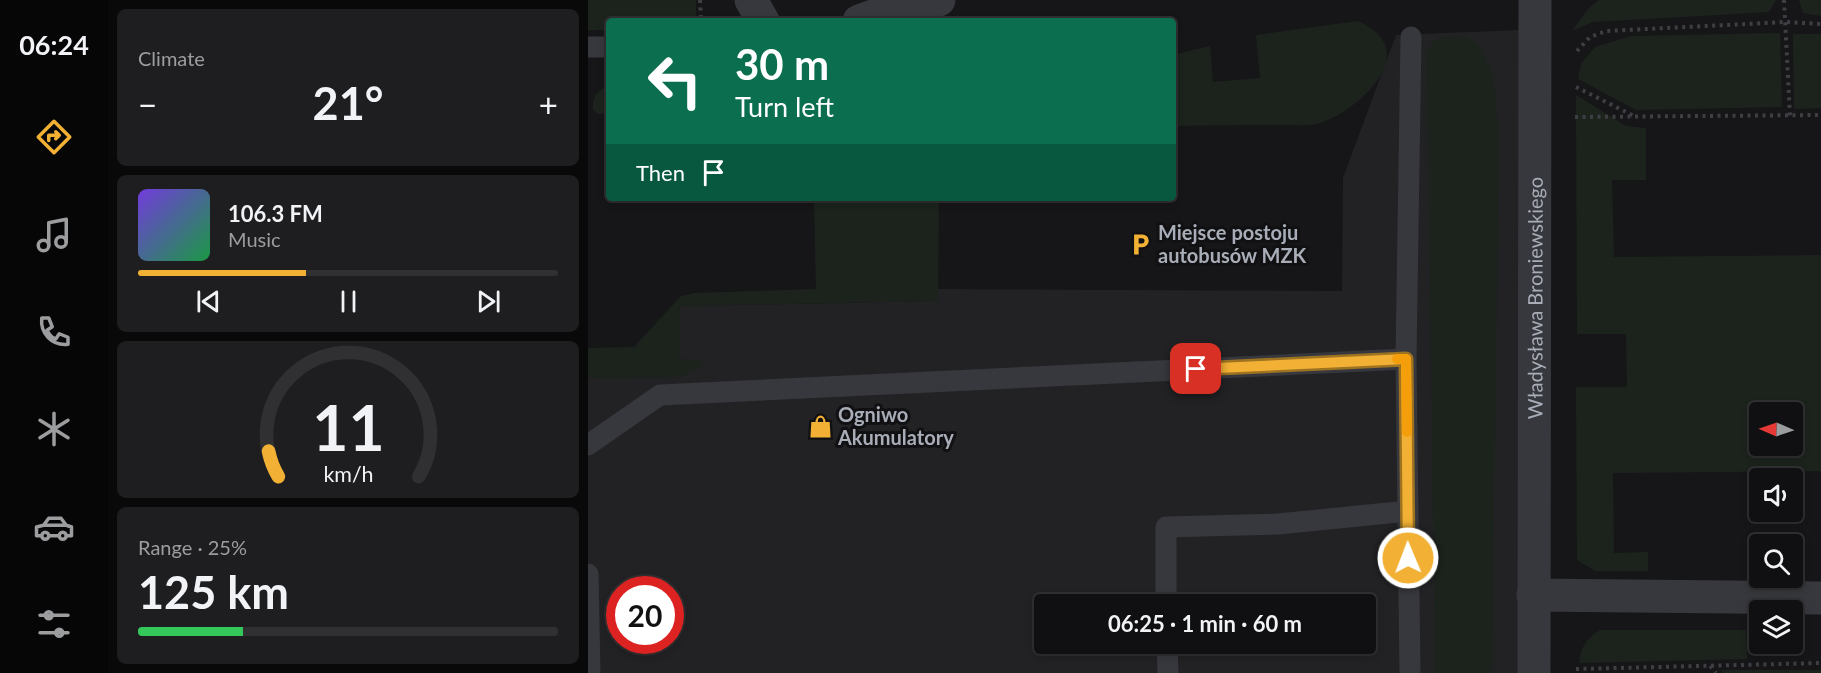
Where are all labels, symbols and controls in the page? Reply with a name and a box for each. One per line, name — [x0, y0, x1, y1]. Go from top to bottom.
text: 06:24 — [19, 28, 89, 61]
text: 30 m — [735, 39, 829, 89]
icon: left — [636, 42, 714, 120]
text: Climate — [138, 46, 205, 70]
text: 21° — [313, 76, 383, 130]
text: − — [138, 84, 157, 124]
text: + — [539, 84, 558, 124]
text: Turn left — [735, 90, 834, 123]
icon: directions — [33, 116, 75, 158]
icon: arrive — [697, 156, 730, 189]
text: Then — [636, 159, 685, 186]
street label: Władysława Broniewskiego — [1522, 177, 1547, 419]
text: 106.3 FM — [228, 200, 323, 227]
icon: music — [33, 214, 75, 256]
place label: Miejsce postoju autobusów MZK — [1158, 220, 1307, 267]
text: Music — [228, 227, 281, 251]
parking icon: Miejsce postoju autobusów MZK — [1127, 231, 1153, 257]
icon: previous — [192, 285, 225, 318]
icon: pause — [332, 285, 365, 318]
icon: next — [472, 285, 505, 318]
icon: phone — [33, 311, 75, 353]
pin — [1170, 343, 1221, 394]
icon: arrive — [1179, 352, 1212, 385]
text: 11 — [312, 389, 384, 464]
place label: Ogniwo Akumulatory — [837, 402, 954, 449]
north arrow — [1749, 402, 1803, 456]
map controls — [1749, 402, 1803, 654]
icon: climate — [33, 408, 75, 450]
shop icon: Ogniwo Akumulatory — [807, 413, 833, 439]
text: km/h — [323, 461, 373, 487]
button: sound — [1749, 468, 1803, 522]
icon: car — [33, 506, 75, 548]
position arrow — [1376, 526, 1440, 590]
button: search — [1749, 534, 1803, 588]
text: Range · 25% — [138, 535, 247, 559]
text: 125 km — [138, 565, 289, 619]
speed limit sign: 20 — [606, 576, 684, 654]
button: layers — [1749, 600, 1803, 654]
icon: filters — [33, 603, 75, 645]
text: 06:25 · 1 min · 60 m — [1108, 610, 1302, 637]

